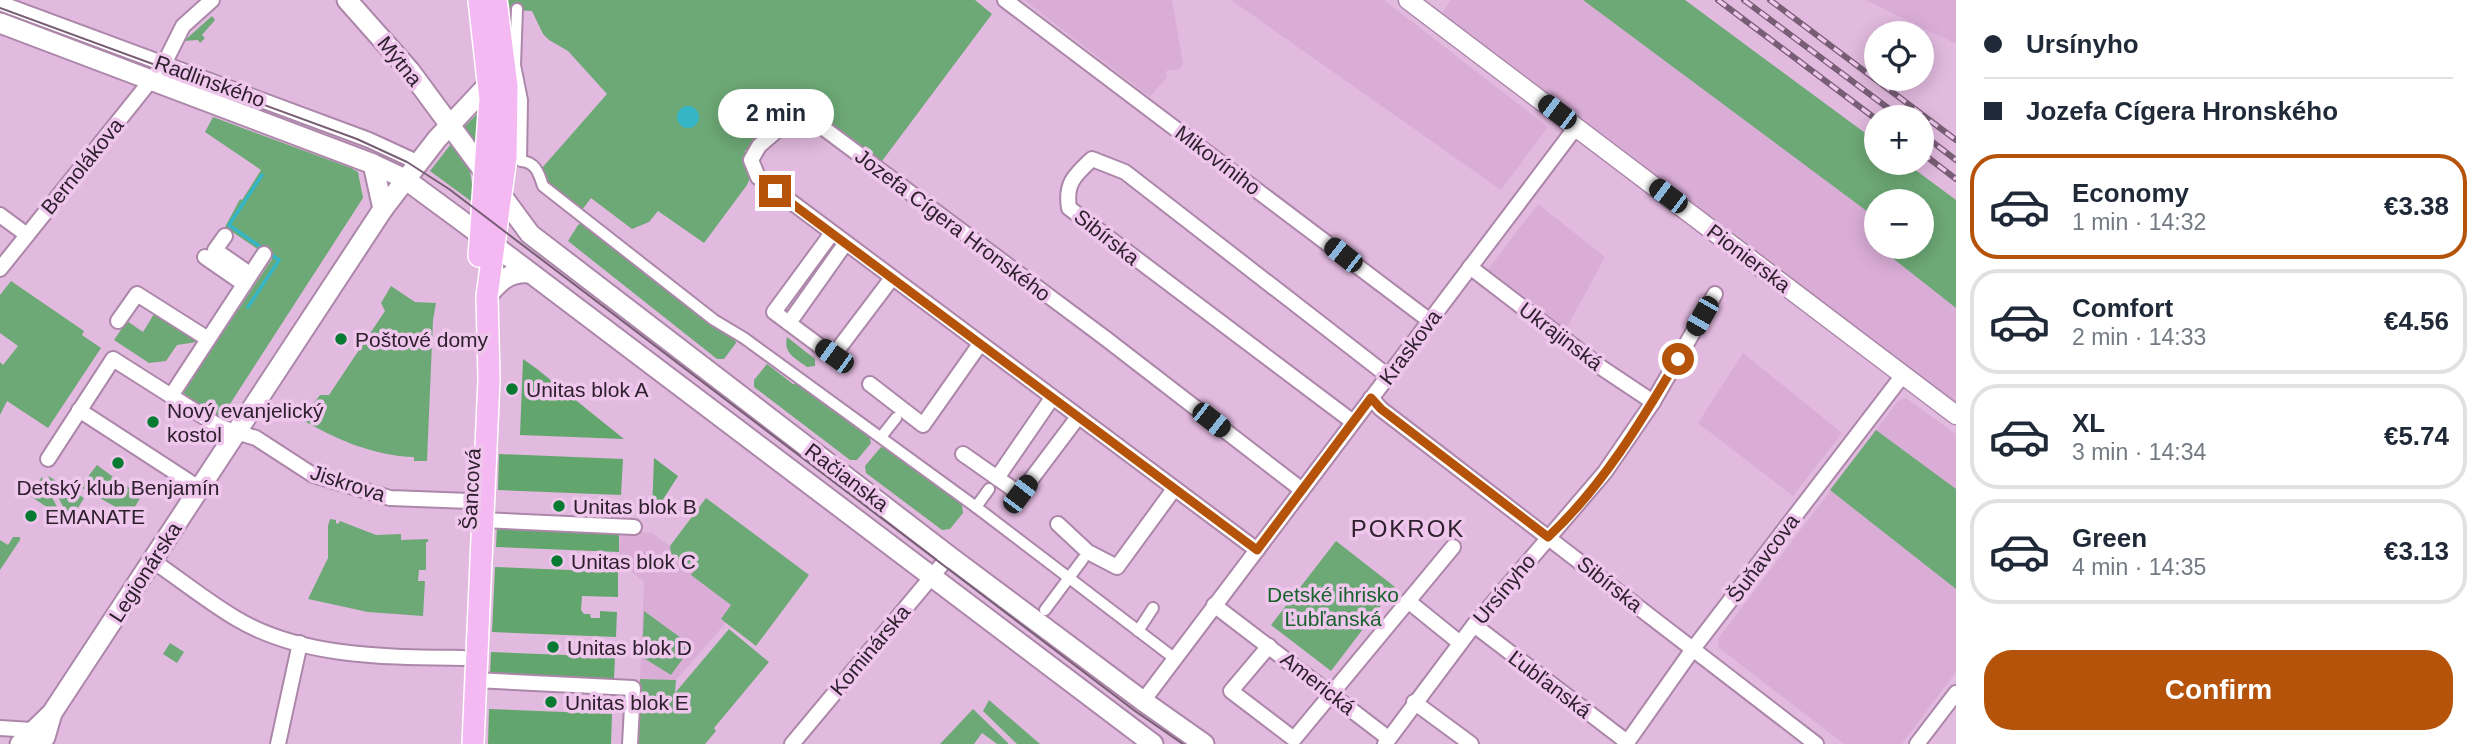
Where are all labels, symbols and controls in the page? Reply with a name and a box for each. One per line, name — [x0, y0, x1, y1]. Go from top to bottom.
map controls — [1864, 21, 1934, 259]
button: locate — [1864, 21, 1934, 91]
text: Ursínyho — [2026, 29, 2139, 59]
street label: Mýtna — [373, 32, 427, 91]
street label: Radlinského — [152, 50, 268, 112]
callout: 2 min — [717, 90, 833, 138]
car — [1534, 91, 1581, 133]
text: Jozefa Cígera Hronského — [2026, 96, 2338, 126]
text: 2 min — [746, 100, 806, 126]
button: + — [1864, 105, 1934, 175]
street label: Bernolákova — [36, 113, 128, 219]
street label: Mikovíniho — [1171, 121, 1265, 199]
street label: Jozefa Cígera Hronského — [851, 144, 1055, 306]
route end — [759, 175, 791, 207]
car — [1645, 175, 1692, 217]
icon: car — [1988, 175, 2051, 238]
text: Economy — [2072, 178, 2189, 208]
button: − — [1864, 189, 1934, 259]
text: €3.38 — [2384, 191, 2449, 221]
street label: Sibírska — [1070, 205, 1144, 270]
text: 1 min · 14:32 — [2072, 209, 2206, 235]
street label: Pionierska — [1703, 219, 1795, 297]
car — [1320, 234, 1367, 276]
icon: car — [1988, 290, 2051, 353]
car — [1683, 293, 1722, 339]
text: Comfort — [2072, 293, 2173, 323]
street label: Ukrajinská — [1515, 297, 1607, 375]
street label: Kraskova — [1374, 305, 1446, 389]
text: €4.56 — [2384, 306, 2449, 336]
text: 2 min · 14:33 — [2072, 324, 2206, 350]
place label: Poštové domy — [355, 328, 489, 351]
marker: Poštové domy — [333, 331, 349, 347]
car — [811, 335, 858, 377]
route start — [1662, 343, 1694, 375]
place label: Unitas blok A — [526, 378, 649, 401]
marker: Unitas blok A — [504, 381, 520, 397]
place label: Nový evanjelický kostol — [167, 399, 324, 446]
car — [1188, 399, 1235, 441]
icon: car — [1988, 405, 2051, 468]
text: XL — [2072, 408, 2105, 438]
marker: Nový evanjelický kostol — [145, 414, 161, 430]
text: €5.74 — [2384, 421, 2449, 451]
street label: Račianska — [801, 438, 893, 516]
text: 3 min · 14:34 — [2072, 439, 2206, 465]
street label: Šancová — [457, 447, 485, 530]
marker: Detský klub Benjamín — [110, 455, 126, 471]
street label: Jiskrova — [308, 460, 388, 506]
car — [999, 471, 1042, 517]
place label: Detský klub Benjamín — [16, 476, 220, 499]
place label: Unitas blok B — [573, 495, 697, 518]
marker: Unitas blok B — [551, 498, 567, 514]
place label: EMANATE — [45, 505, 145, 528]
marker: EMANATE — [23, 508, 39, 524]
street label: Šuňavcova — [1723, 509, 1804, 606]
district label: POKROK — [1351, 515, 1465, 542]
street label: Legionárska — [104, 517, 186, 626]
icon: car — [1988, 520, 2051, 583]
text: Green — [2072, 523, 2147, 553]
text: €3.13 — [2384, 536, 2449, 566]
street label: Ursínyho — [1468, 549, 1540, 629]
place label: Unitas blok C — [571, 550, 696, 573]
street label: Sibírska — [1573, 552, 1647, 617]
marker: Unitas blok C — [549, 553, 565, 569]
text: 4 min · 14:35 — [2072, 554, 2206, 580]
park label: Detské ihrisko Ľubľanská — [1267, 583, 1399, 630]
street label: Kominárska — [826, 600, 915, 700]
place label: Unitas blok D — [567, 636, 692, 659]
marker: Unitas blok D — [545, 639, 561, 655]
street label: Ľubľanská — [1504, 646, 1596, 723]
street label: Americká — [1276, 647, 1360, 719]
button: Confirm — [1984, 650, 2453, 730]
place label: Unitas blok E — [565, 691, 689, 714]
marker: Unitas blok E — [543, 694, 559, 710]

